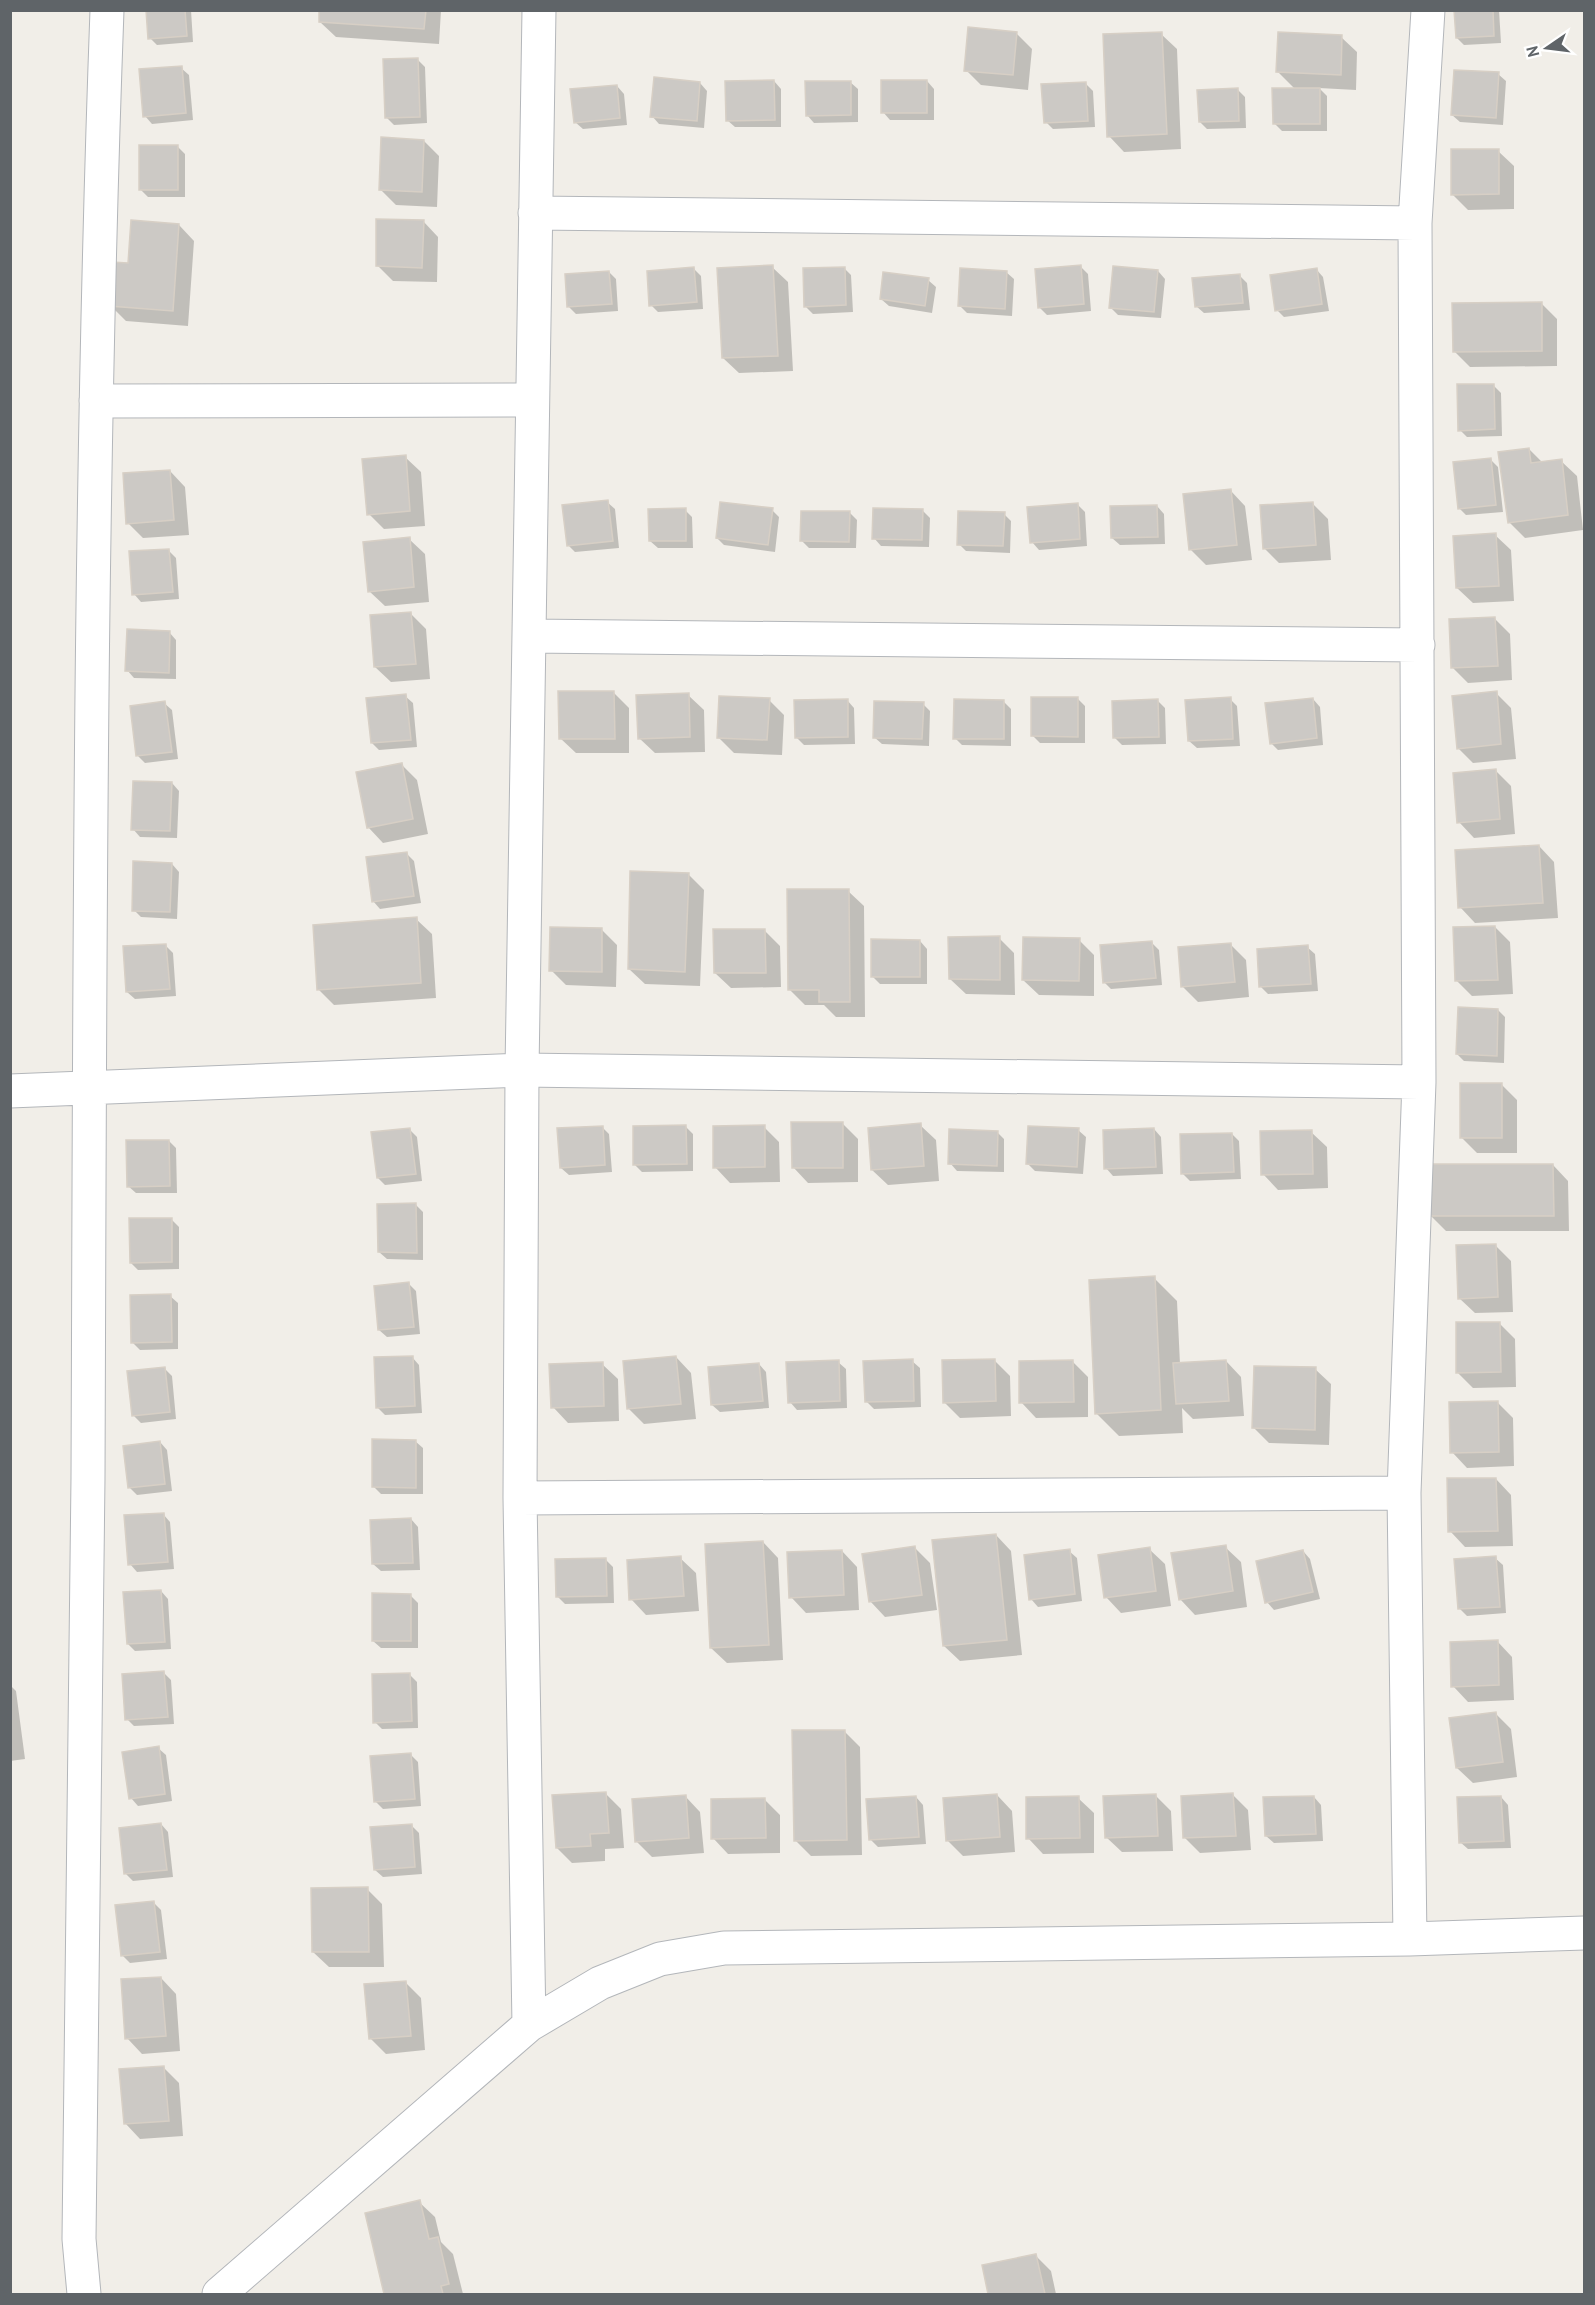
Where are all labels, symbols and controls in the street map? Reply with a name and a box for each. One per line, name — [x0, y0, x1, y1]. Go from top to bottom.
north arrow — [1517, 18, 1577, 78]
text: N — [1521, 44, 1543, 59]

